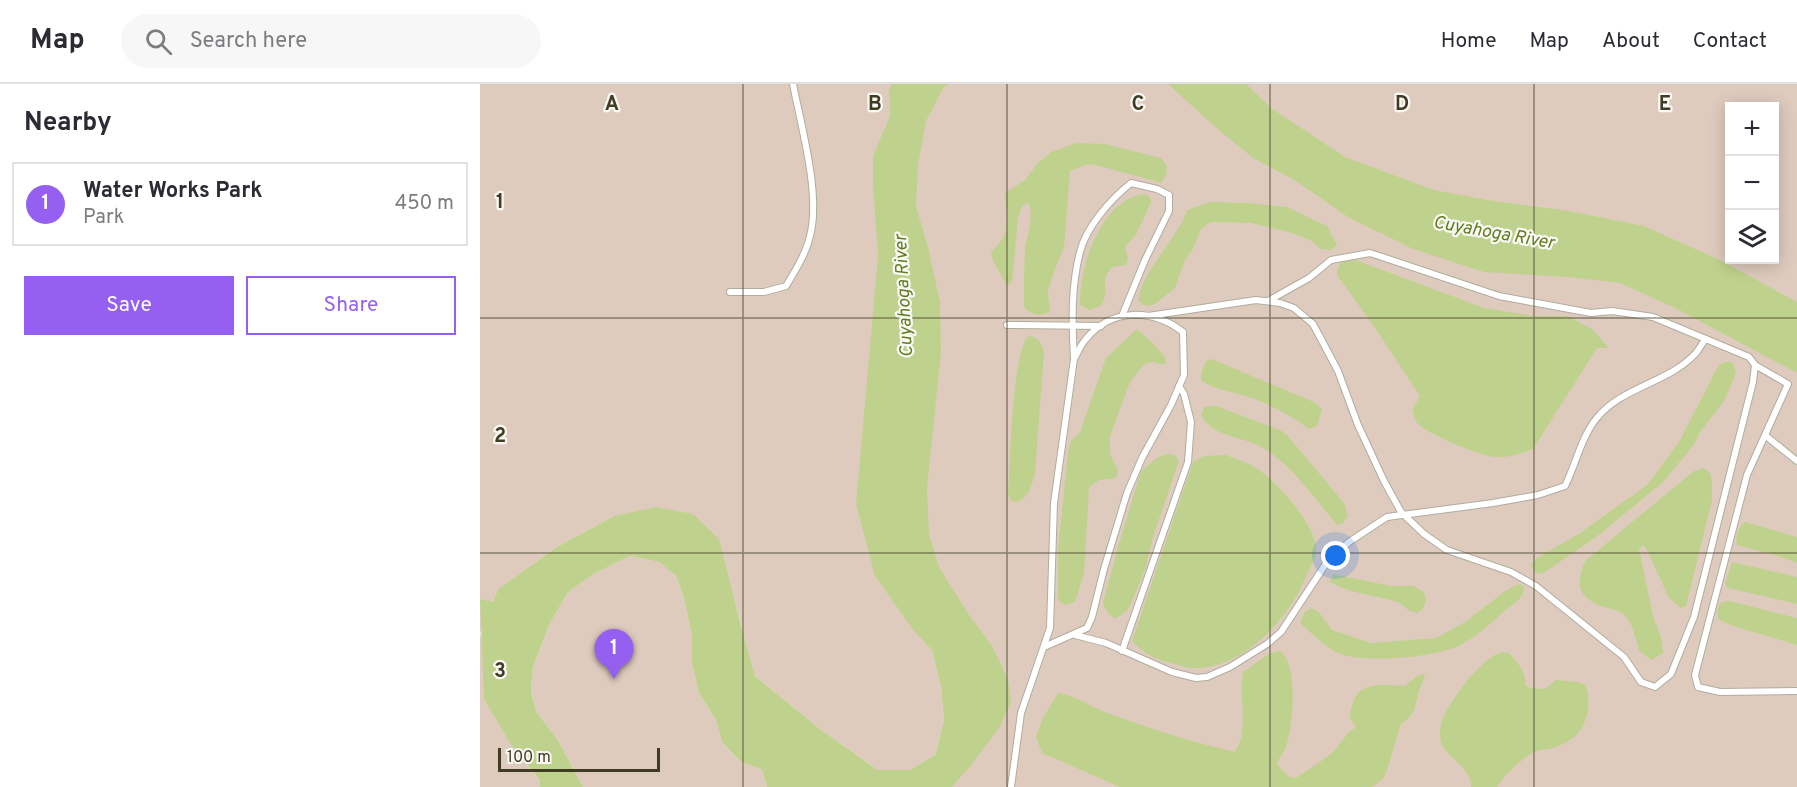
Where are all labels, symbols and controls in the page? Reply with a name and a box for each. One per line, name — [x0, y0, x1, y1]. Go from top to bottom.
search box — [121, 14, 541, 68]
text: Map — [30, 23, 85, 59]
icon: search — [142, 25, 175, 58]
text: Search here — [190, 28, 307, 55]
text: Home — [1441, 28, 1497, 55]
text: Map — [1530, 28, 1569, 55]
text: About — [1602, 28, 1660, 55]
text: Contact — [1693, 28, 1767, 55]
text: A — [605, 92, 619, 118]
text: B — [868, 92, 882, 118]
text: C — [1132, 92, 1144, 118]
text: D — [1395, 92, 1409, 118]
text: E — [1659, 92, 1671, 118]
map controls — [1725, 102, 1779, 264]
button: + — [1725, 102, 1779, 156]
text: Nearby — [24, 107, 112, 140]
button: − — [1725, 156, 1779, 210]
text: Water Works Park — [83, 178, 263, 205]
text: 1 — [496, 190, 504, 216]
text: 1 — [42, 191, 50, 217]
text: 450 m — [395, 191, 454, 217]
text: Park — [83, 205, 124, 231]
button: layers — [1725, 210, 1779, 264]
water label: Cuyahoga River — [1431, 212, 1558, 256]
water label: Cuyahoga River — [890, 232, 919, 358]
button: Save — [24, 276, 234, 335]
button: Share — [246, 276, 456, 335]
text: 2 — [494, 424, 506, 450]
your location — [1321, 541, 1350, 570]
pin: 1 — [594, 630, 634, 679]
text: 3 — [494, 659, 506, 685]
scale bar — [498, 745, 660, 772]
text: 100 m — [507, 748, 551, 768]

